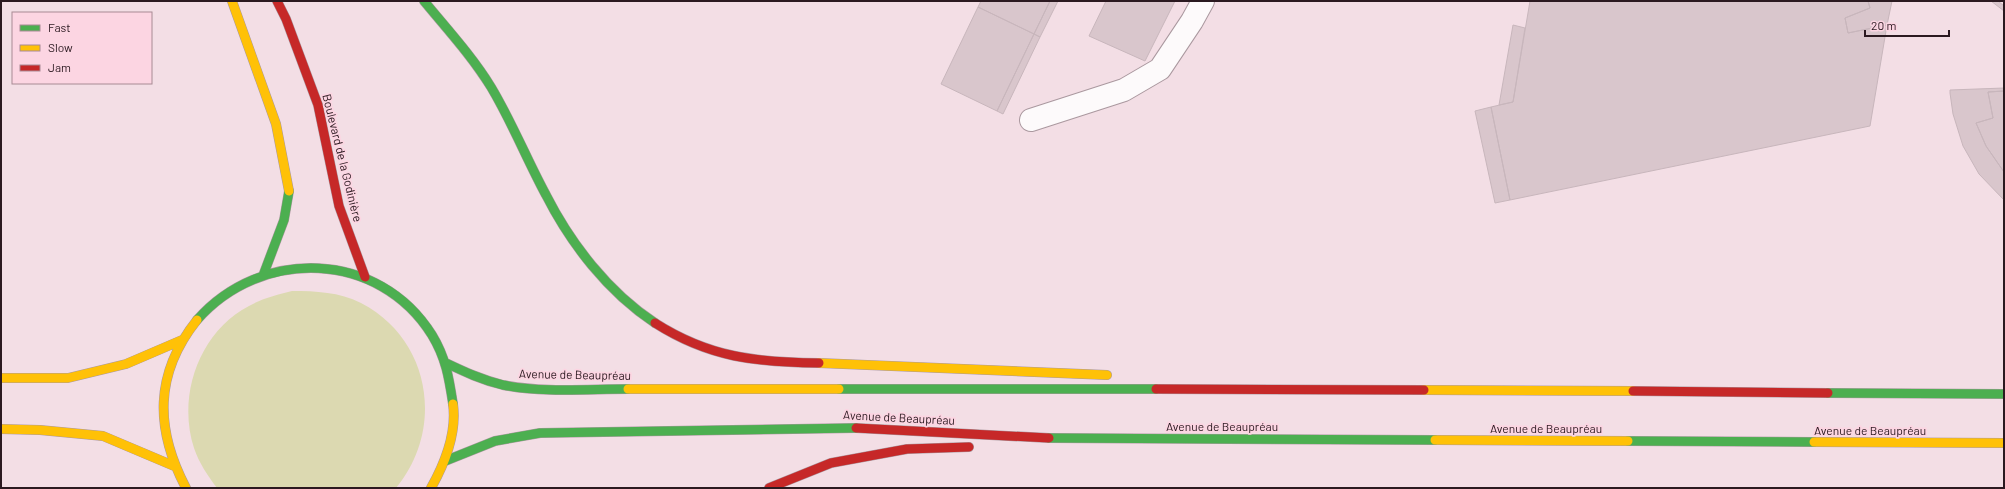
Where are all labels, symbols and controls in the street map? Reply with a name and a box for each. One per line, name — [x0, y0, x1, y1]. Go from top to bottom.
legend — [12, 12, 152, 84]
scale bar — [1865, 12, 1949, 38]
text: 20 m — [1871, 18, 1897, 32]
text: Fast — [48, 20, 71, 34]
text: Slow — [48, 40, 73, 54]
text: Jam — [48, 60, 71, 74]
street label: Boulevard de la Godinière — [320, 92, 366, 223]
street label: Avenue de Beaupréau — [519, 366, 631, 382]
street label: Avenue de Beaupréau — [843, 407, 955, 427]
street label: Avenue de Beaupréau — [1166, 419, 1278, 433]
street label: Avenue de Beaupréau — [1490, 421, 1602, 435]
street label: Avenue de Beaupréau — [1814, 423, 1926, 437]

